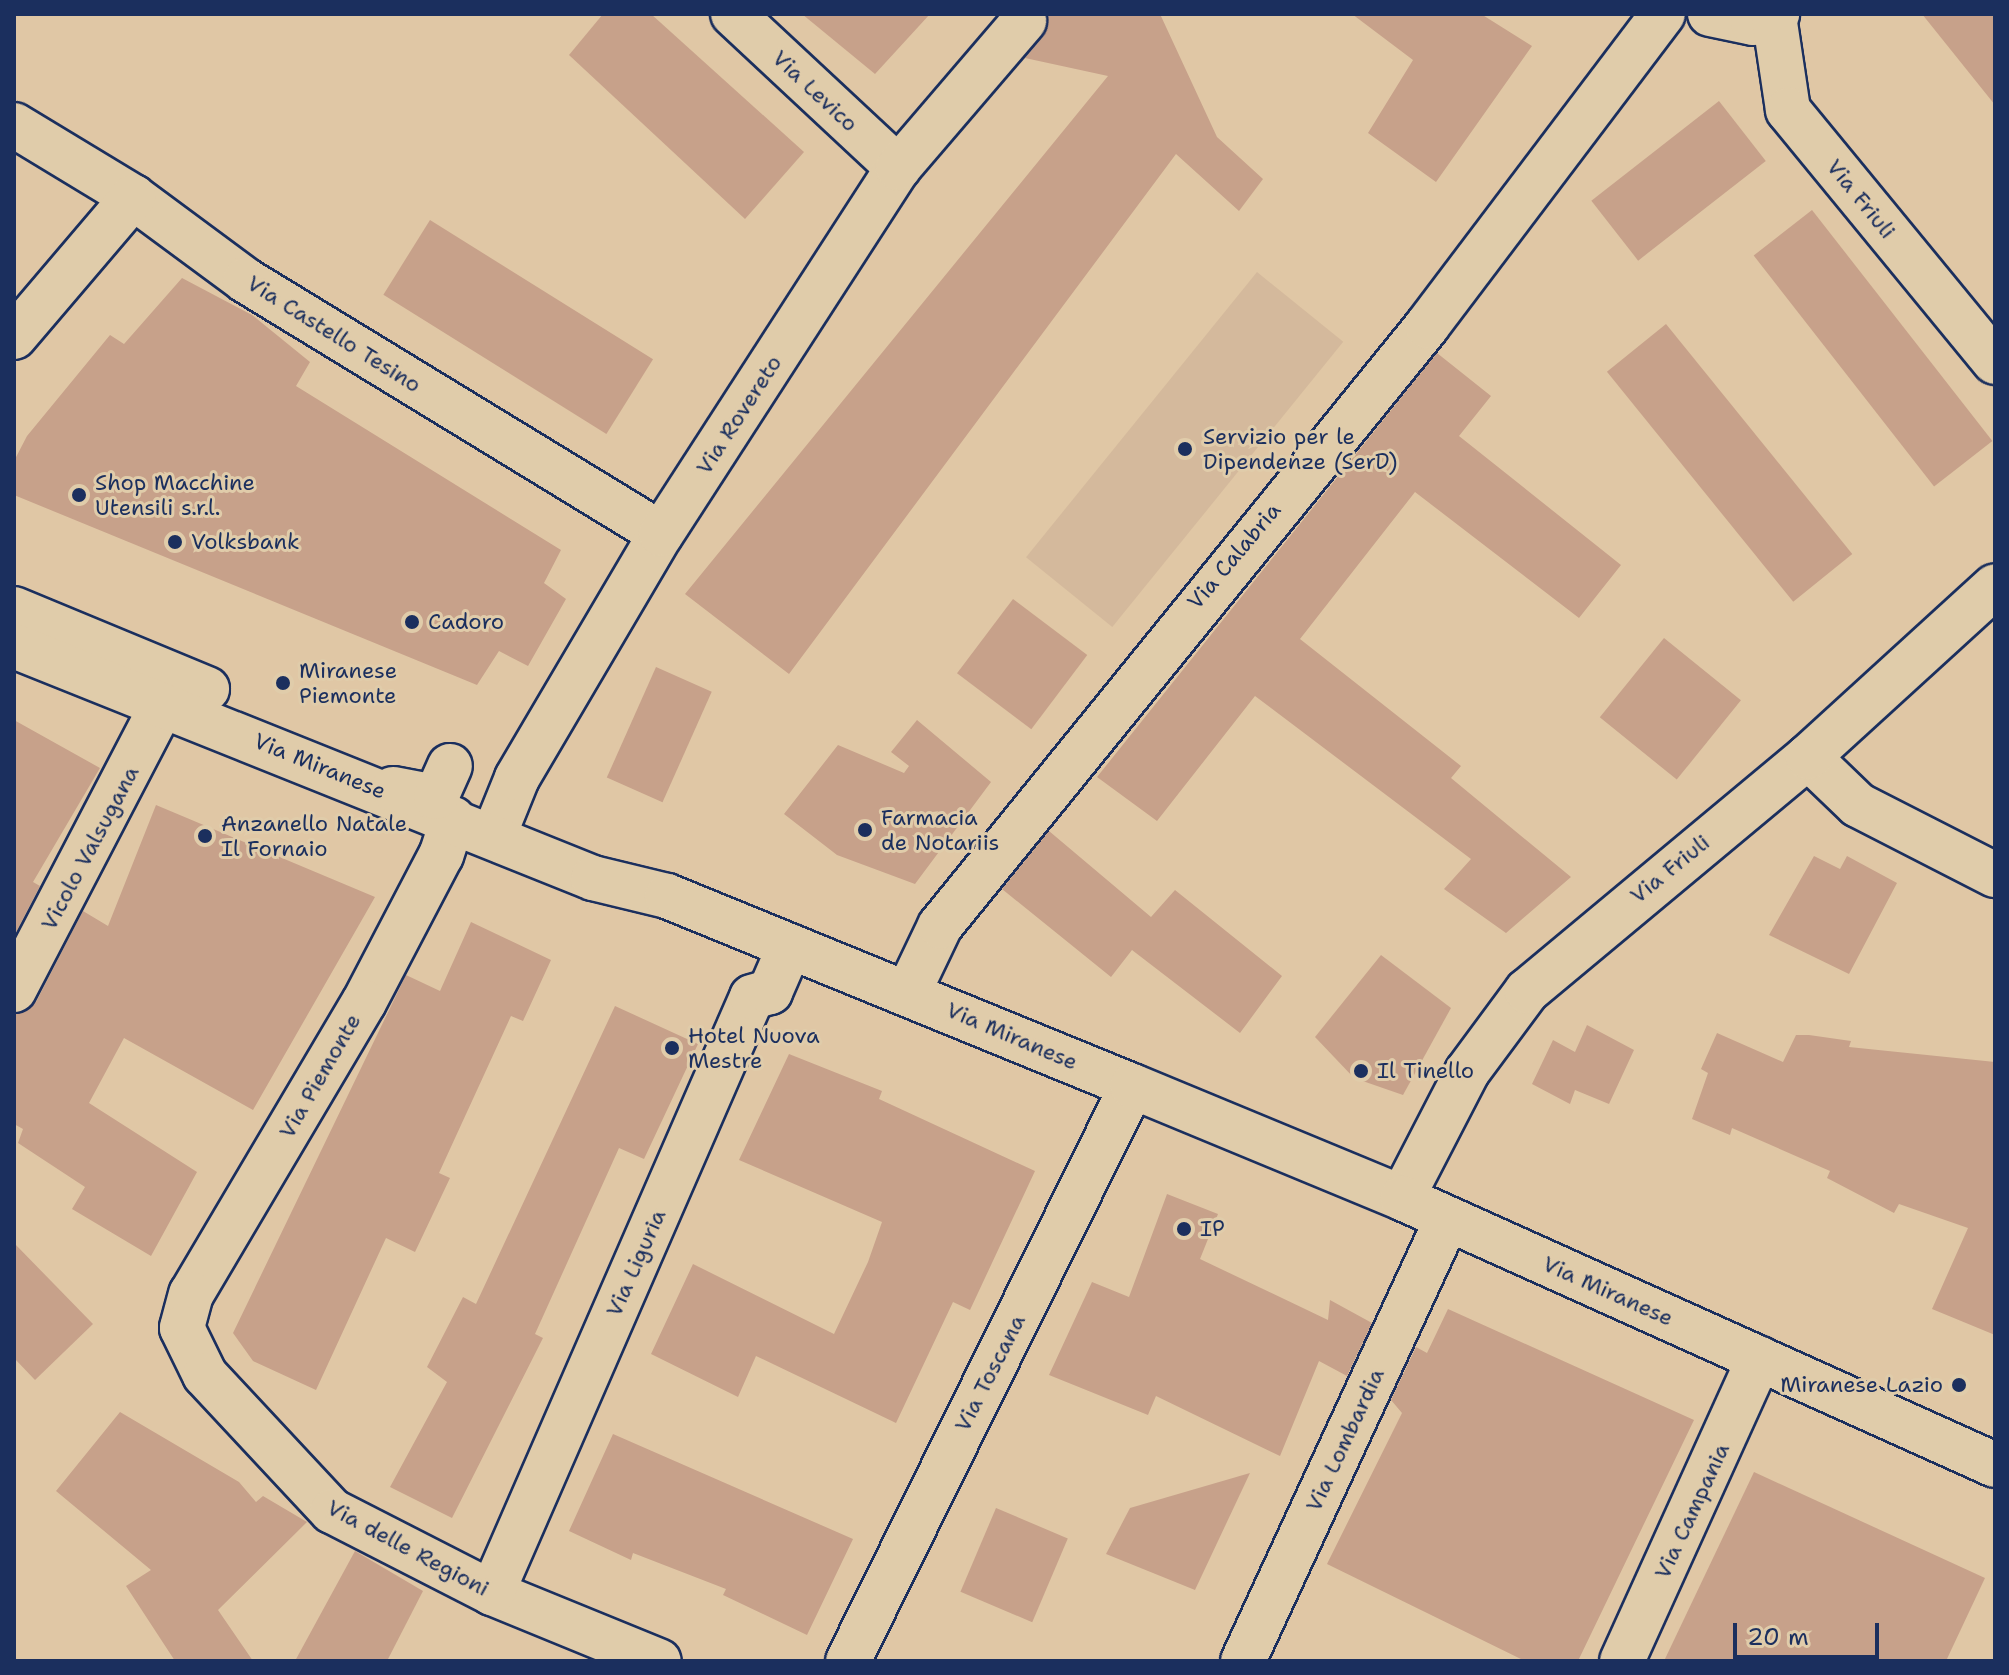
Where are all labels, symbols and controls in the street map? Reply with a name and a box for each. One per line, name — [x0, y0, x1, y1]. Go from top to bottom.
street label: Via Levico — [767, 45, 863, 137]
street label: Via Friuli — [1821, 154, 1901, 244]
street label: Via Castello Tesino — [242, 270, 426, 398]
street label: Via Rovereto — [691, 351, 787, 479]
place label: Servizio per le Dipendenze (SerD) — [1203, 423, 1397, 474]
marker: Servizio per le Dipendenze (SerD) — [1174, 438, 1196, 460]
place label: Shop Macchine Utensili s.r.l. — [95, 469, 255, 520]
marker: Shop Macchine Utensili s.r.l. — [70, 486, 88, 504]
street label: Via Calabria — [1182, 497, 1286, 615]
place label: Volksbank — [191, 529, 300, 555]
marker: Volksbank — [166, 533, 184, 551]
place label: Cadoro — [428, 609, 504, 635]
marker: Cadoro — [403, 613, 421, 631]
place label: Miranese Piemonte — [299, 657, 397, 708]
marker: Miranese Piemonte — [274, 674, 292, 692]
street label: Via Miranese — [250, 728, 390, 804]
street label: Vicolo Valsugana — [36, 761, 144, 935]
place label: Farmacia de Notariis — [881, 804, 999, 856]
place label: Anzanello Natale Il Fornaio — [221, 810, 407, 862]
marker: Farmacia de Notariis — [856, 821, 874, 839]
marker: Anzanello Natale Il Fornaio — [196, 827, 214, 845]
street label: Via Friuli — [1625, 829, 1715, 909]
street label: Via Miranese — [942, 996, 1082, 1076]
street label: Via Piemonte — [274, 1009, 366, 1143]
place label: Hotel Nuova Mestre — [688, 1022, 820, 1074]
marker: Hotel Nuova Mestre — [663, 1039, 681, 1057]
place label: Il Tinello — [1377, 1058, 1474, 1084]
marker: Il Tinello — [1352, 1062, 1370, 1080]
street label: Via Liguria — [601, 1205, 671, 1321]
place label: IP — [1200, 1216, 1225, 1242]
marker: IP — [1175, 1220, 1193, 1238]
street label: Via Miranese — [1539, 1250, 1677, 1332]
street label: Via Toscana — [949, 1310, 1031, 1436]
street label: Via Lombardia — [1300, 1364, 1390, 1516]
place label: Miranese Lazio — [1780, 1372, 1943, 1398]
marker: Miranese Lazio — [1950, 1376, 1968, 1394]
street label: Via Campania — [1649, 1439, 1735, 1583]
street label: Via delle Regioni — [322, 1494, 494, 1602]
scale bar — [1737, 1607, 1883, 1657]
text: 20 m — [1747, 1621, 1809, 1653]

